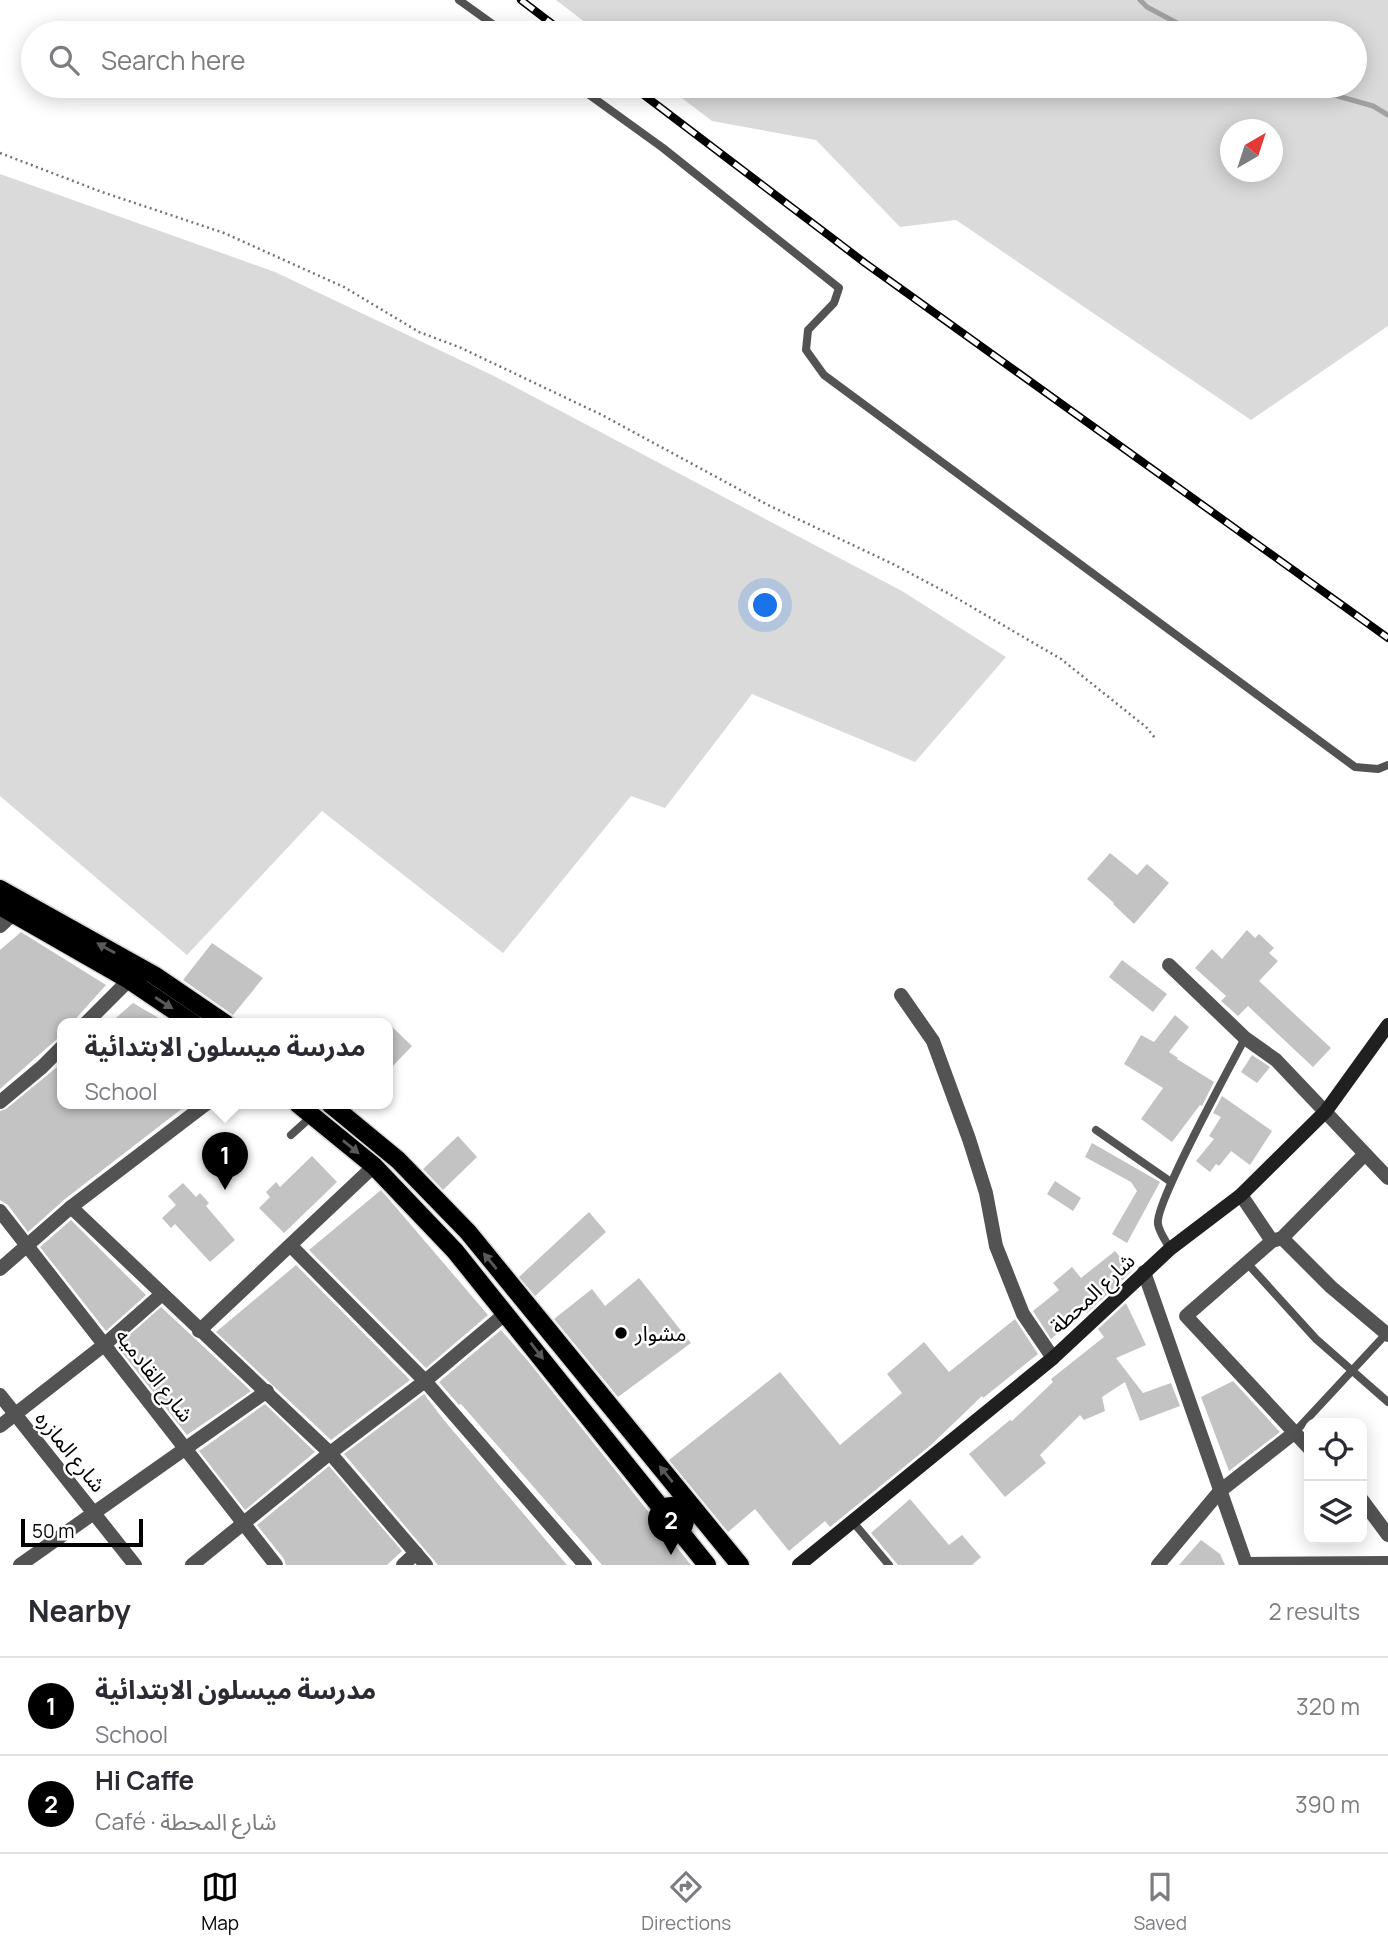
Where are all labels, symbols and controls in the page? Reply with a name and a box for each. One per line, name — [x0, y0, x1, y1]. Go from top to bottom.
search box — [21, 21, 1367, 98]
icon: search — [45, 41, 83, 79]
text: Search here — [101, 42, 246, 78]
north arrow — [1220, 119, 1283, 182]
your location — [748, 588, 782, 622]
one-way arrow — [96, 942, 115, 954]
one-way arrow — [155, 996, 173, 1010]
popup — [57, 1018, 393, 1109]
text: مدرسة ميسلون الابتدائية — [84, 1028, 366, 1064]
text: School — [84, 1075, 158, 1107]
pin: 1 — [202, 1132, 248, 1190]
one-way arrow — [342, 1139, 359, 1154]
street label: شارع المحطة — [1044, 1247, 1142, 1341]
one-way arrow — [483, 1252, 498, 1270]
place label: مشوار — [634, 1319, 687, 1347]
street label: شارع القادميه — [108, 1323, 200, 1429]
marker: مشوار — [613, 1325, 629, 1341]
one-way arrow — [529, 1342, 543, 1360]
street label: شارع المازره — [28, 1405, 112, 1499]
map controls — [1304, 1418, 1367, 1544]
button: locate — [1304, 1418, 1367, 1481]
one-way arrow — [658, 1466, 673, 1484]
button: layers — [1304, 1481, 1367, 1544]
pin: 2 — [648, 1497, 694, 1555]
scale bar — [21, 1516, 144, 1548]
text: 50 m — [32, 1518, 74, 1544]
text: Nearby — [28, 1590, 131, 1631]
text: 2 results — [1268, 1595, 1360, 1627]
text: مدرسة ميسلون الابتدائية — [95, 1671, 376, 1707]
text: 1 — [46, 1690, 56, 1722]
text: 320 m — [1296, 1690, 1360, 1722]
text: School — [95, 1718, 168, 1750]
text: Hi Caffe — [95, 1762, 194, 1798]
text: 2 — [44, 1788, 58, 1820]
text: 390 m — [1295, 1788, 1360, 1820]
text: Café · شارع المحطة — [95, 1805, 277, 1837]
tab: Map — [201, 1868, 239, 1936]
tab: Directions — [641, 1868, 731, 1936]
tab: Saved — [1133, 1868, 1187, 1936]

